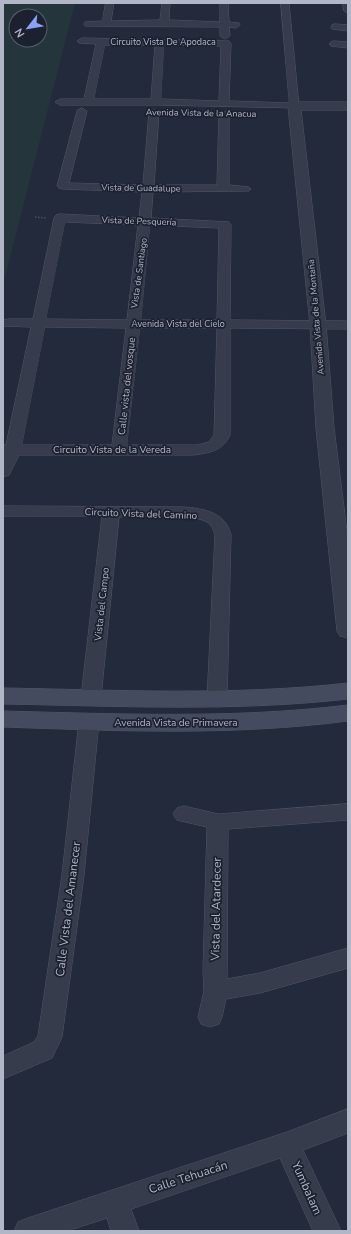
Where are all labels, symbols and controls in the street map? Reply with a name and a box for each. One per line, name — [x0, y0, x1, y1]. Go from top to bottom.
north arrow — [8, 8, 48, 48]
text: N — [11, 26, 28, 40]
street label: Circuito Vista De Apodaca — [110, 36, 216, 48]
street label: Avenida Vista de la Anacua — [146, 106, 257, 120]
street label: Vista de Guadalupe — [100, 181, 181, 195]
street label: Vista de Pesquería — [100, 214, 177, 228]
street label: Vista de Santiago — [128, 237, 150, 310]
street label: Avenida Vista de la Montaña — [305, 259, 327, 375]
street label: Avenida Vista del Cielo — [131, 318, 225, 330]
street label: Calle vista del vosque — [115, 337, 139, 436]
street label: Circuito Vista de la Vereda — [53, 443, 171, 457]
street label: Circuito Vista del Camino — [84, 505, 198, 523]
street label: Vista del Campo — [91, 566, 113, 643]
street label: Avenida Vista de Primavera — [114, 716, 238, 730]
street label: Calle Vista del Amanecer — [52, 840, 84, 977]
street label: Vista del Atardecer — [207, 857, 225, 962]
street label: Calle Tehuacán — [147, 1157, 229, 1197]
street label: Yumbalam — [288, 1158, 326, 1217]

